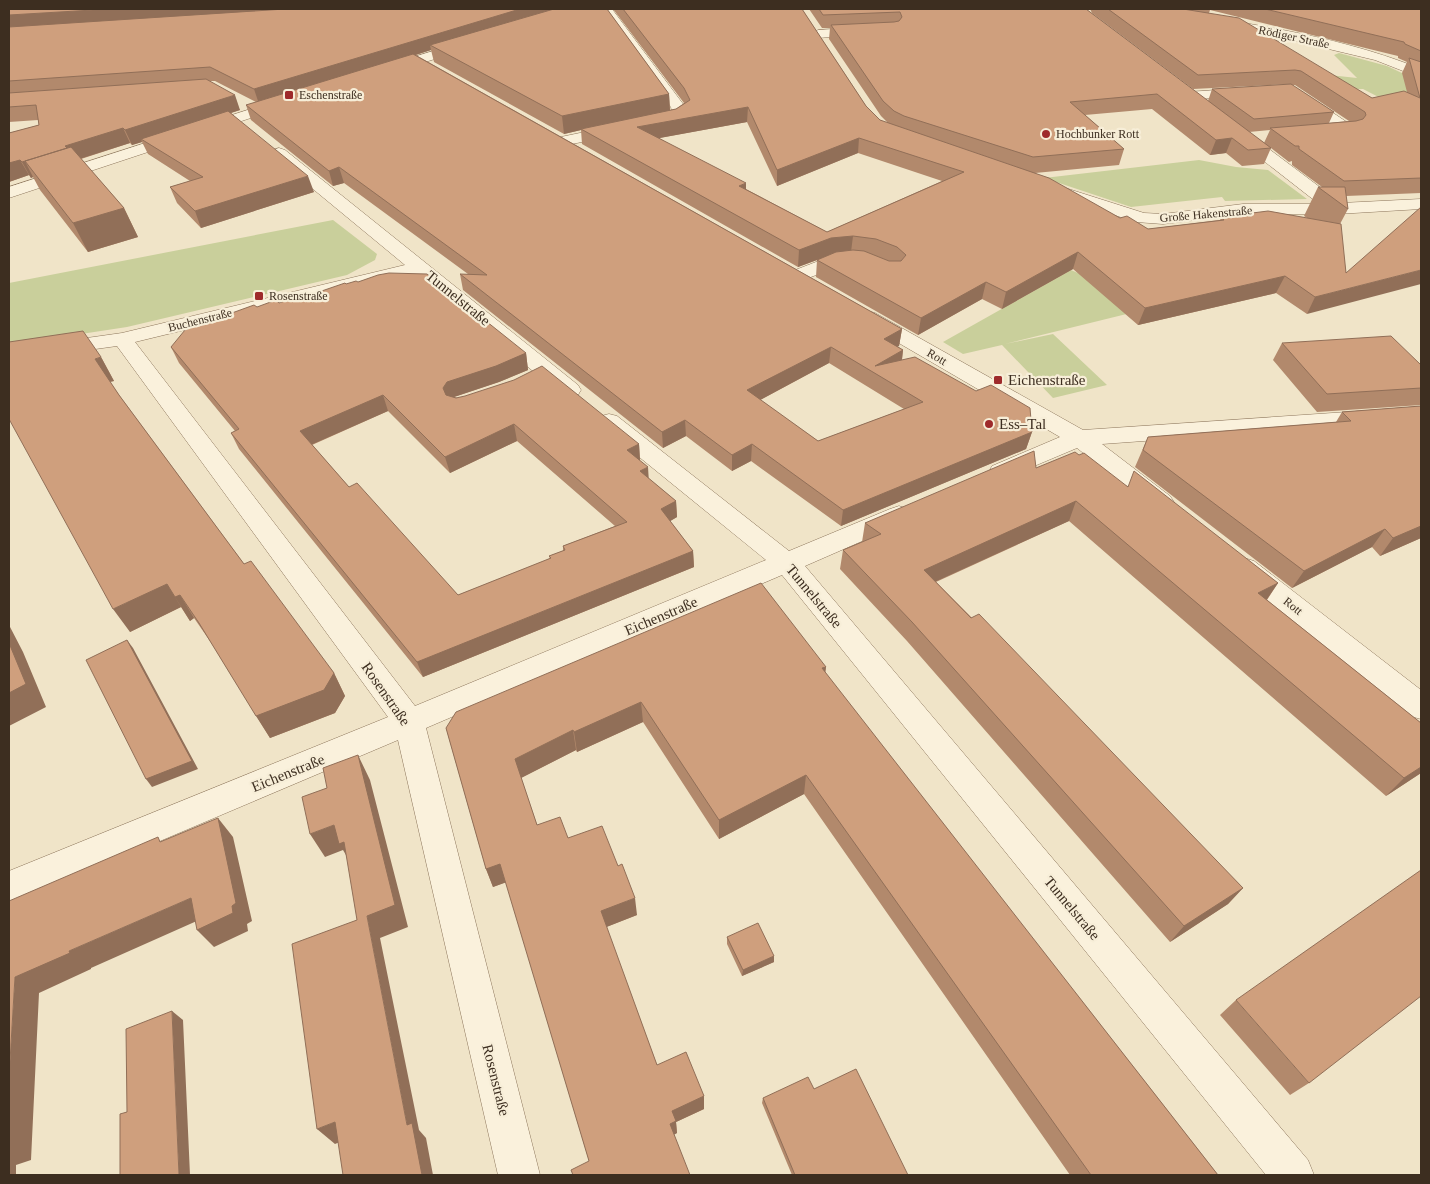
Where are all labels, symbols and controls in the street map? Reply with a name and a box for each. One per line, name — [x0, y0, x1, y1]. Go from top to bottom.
street label: Rödiger Straße — [1257, 23, 1331, 51]
place label: Eschenstraße — [299, 88, 362, 102]
marker: Eschenstraße — [283, 89, 295, 101]
place label: Hochbunker Rott — [1056, 127, 1140, 141]
marker: Hochbunker Rott — [1040, 128, 1052, 140]
street label: Große Hakenstraße — [1159, 203, 1253, 225]
street label: Tunnelstraße — [423, 267, 494, 329]
place label: Rosenstraße — [269, 289, 328, 303]
marker: Rosenstraße — [253, 290, 265, 302]
street label: Buchenstraße — [167, 305, 233, 335]
street label: Rott — [925, 346, 950, 369]
place label: Eichenstraße — [1008, 372, 1086, 388]
marker: Eichenstraße — [992, 374, 1004, 386]
place label: Ess–Tal — [999, 416, 1046, 432]
marker: Ess–Tal — [983, 418, 995, 430]
street label: Tunnelstraße — [783, 561, 845, 631]
street label: Eichenstraße — [622, 593, 700, 638]
street label: Rott — [1281, 594, 1306, 618]
street label: Rosenstraße — [358, 659, 414, 729]
street label: Eichenstraße — [249, 751, 327, 795]
street label: Tunnelstraße — [1041, 873, 1103, 943]
street label: Rosenstraße — [479, 1042, 513, 1118]

